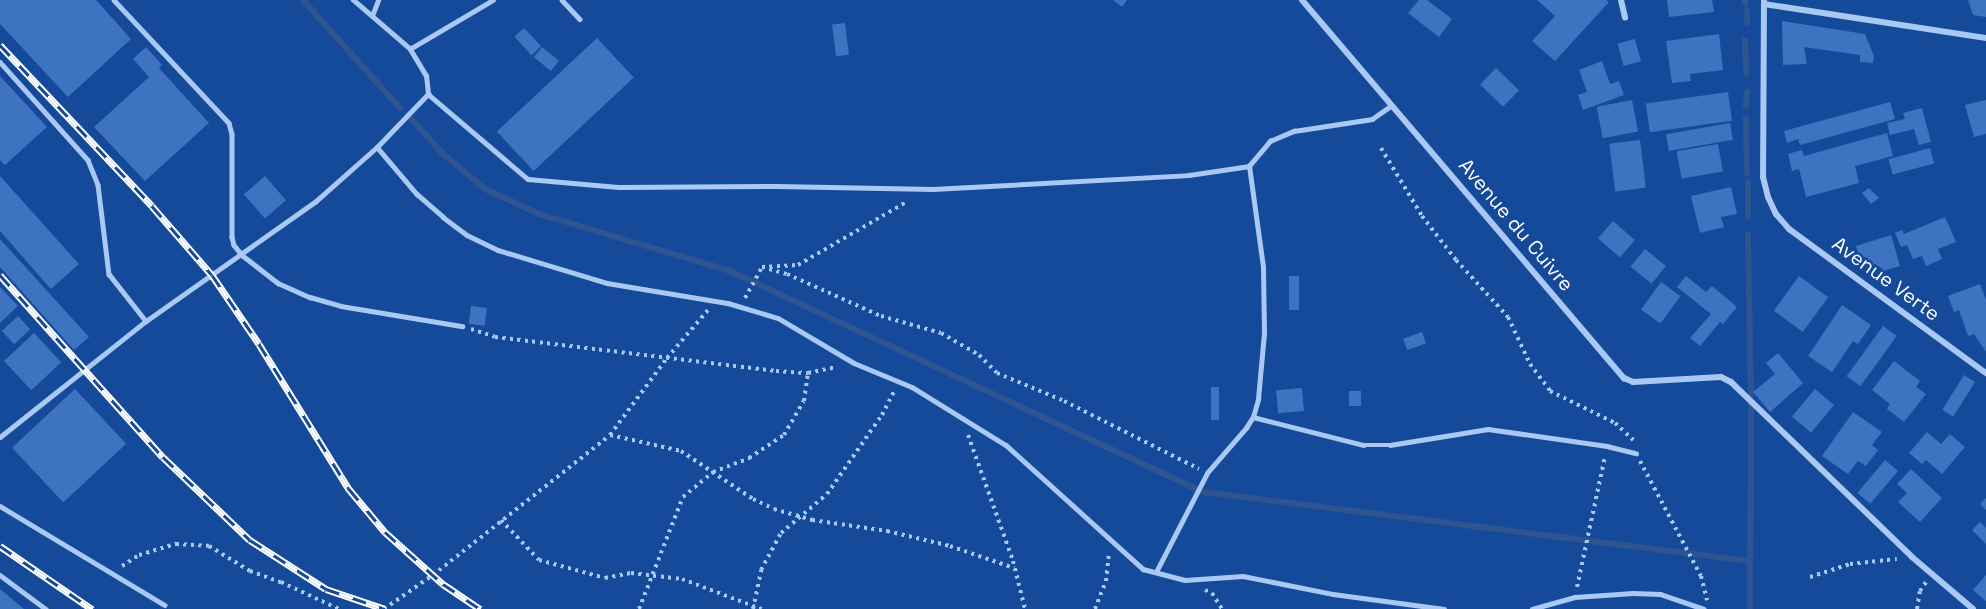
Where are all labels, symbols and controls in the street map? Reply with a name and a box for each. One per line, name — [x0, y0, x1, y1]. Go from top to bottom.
street label: Avenue du Cuivre — [1454, 154, 1578, 296]
street label: Avenue Verte — [1827, 232, 1945, 326]

